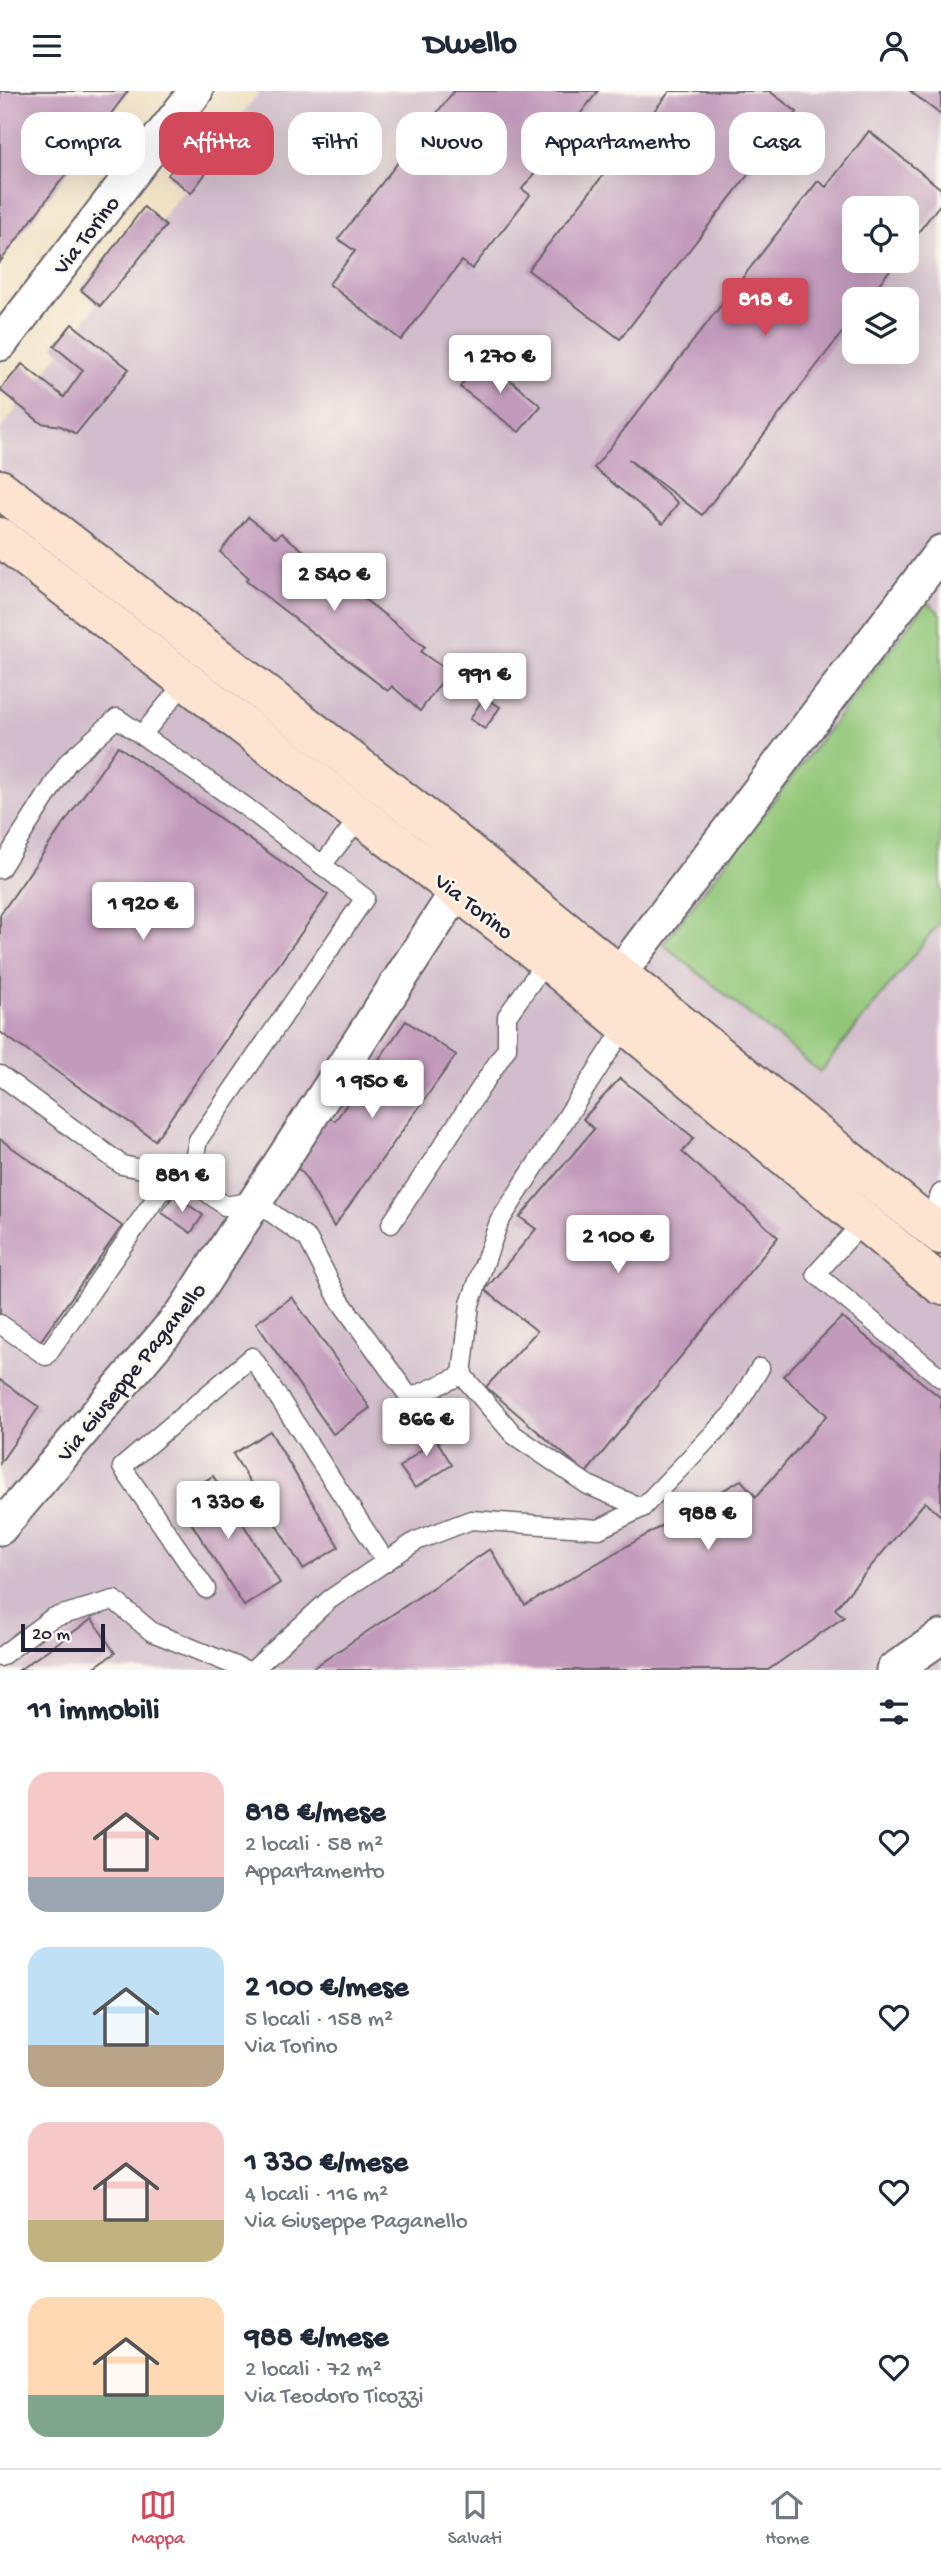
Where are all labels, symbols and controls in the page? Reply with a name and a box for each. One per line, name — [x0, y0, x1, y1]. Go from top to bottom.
icon: menu — [28, 27, 66, 65]
text: Dwello — [424, 27, 517, 65]
icon: person — [875, 27, 913, 65]
chip: Compra — [21, 112, 145, 175]
chip: Affitta — [159, 112, 274, 175]
chip: Filtri — [288, 112, 382, 175]
chip: Nuovo — [396, 112, 507, 175]
chip: Appartamento — [521, 112, 715, 175]
chip: Casa — [729, 112, 825, 175]
street label: Via Torino — [48, 191, 127, 282]
map controls — [842, 196, 919, 364]
button: locate — [842, 196, 919, 273]
pin: 818 € — [716, 279, 814, 338]
text: 818 € — [738, 287, 792, 314]
button: layers — [842, 287, 919, 364]
pin: 1 270 € — [435, 335, 565, 395]
text: 1 270 € — [465, 344, 535, 371]
pin: 2 540 € — [269, 553, 399, 613]
text: 2 540 € — [298, 562, 370, 589]
pin: 991 € — [436, 653, 534, 713]
text: 991 € — [459, 662, 511, 689]
street label: Via Torino — [427, 868, 518, 947]
pin: 1 920 € — [78, 883, 208, 942]
text: 1 920 € — [108, 891, 178, 918]
pin: 1 950 € — [307, 1061, 437, 1120]
text: 1 950 € — [337, 1069, 407, 1096]
pin: 881 € — [133, 1155, 231, 1214]
text: 881 € — [155, 1163, 209, 1190]
pin: 2 100 € — [553, 1215, 683, 1275]
text: 2 100 € — [582, 1224, 654, 1251]
street label: Via Giuseppe Paganello — [52, 1278, 213, 1469]
pin: 866 € — [377, 1399, 475, 1458]
text: 866 € — [398, 1407, 454, 1434]
pin: 1 330 € — [163, 1481, 293, 1541]
text: 1 330 € — [193, 1490, 263, 1517]
pin: 988 € — [659, 1493, 757, 1552]
text: 988 € — [680, 1501, 736, 1528]
scale bar — [21, 1621, 105, 1653]
text: 20 m — [32, 1624, 70, 1647]
icon: filters — [875, 1693, 913, 1731]
text: 11 immobili — [28, 1695, 159, 1730]
text: 818 €/mese — [245, 1797, 385, 1832]
icon: home — [84, 1800, 168, 1884]
icon: heart — [875, 1823, 913, 1861]
text: 2 locali · 58 m² — [245, 1832, 383, 1859]
text: Appartamento — [245, 1859, 385, 1886]
text: 2 100 €/mese — [245, 1972, 408, 2007]
icon: home — [84, 1975, 168, 2059]
icon: heart — [875, 1998, 913, 2036]
text: 5 locali · 158 m² — [245, 2007, 393, 2034]
text: Via Torino — [245, 2034, 338, 2061]
text: 1 330 €/mese — [245, 2147, 408, 2182]
icon: home — [84, 2150, 168, 2234]
icon: heart — [875, 2173, 913, 2211]
text: 4 locali · 116 m² — [245, 2182, 388, 2209]
text: Via Giuseppe Paganello — [245, 2209, 468, 2236]
text: 988 €/mese — [245, 2322, 388, 2357]
icon: home — [84, 2325, 168, 2409]
icon: heart — [875, 2348, 913, 2386]
text: 2 locali · 72 m² — [245, 2357, 382, 2384]
text: Via Teodoro Ticozzi — [245, 2384, 423, 2411]
tab: Mappa — [132, 2486, 185, 2551]
tab: Salvati — [448, 2486, 502, 2551]
tab: Home — [765, 2486, 809, 2551]

